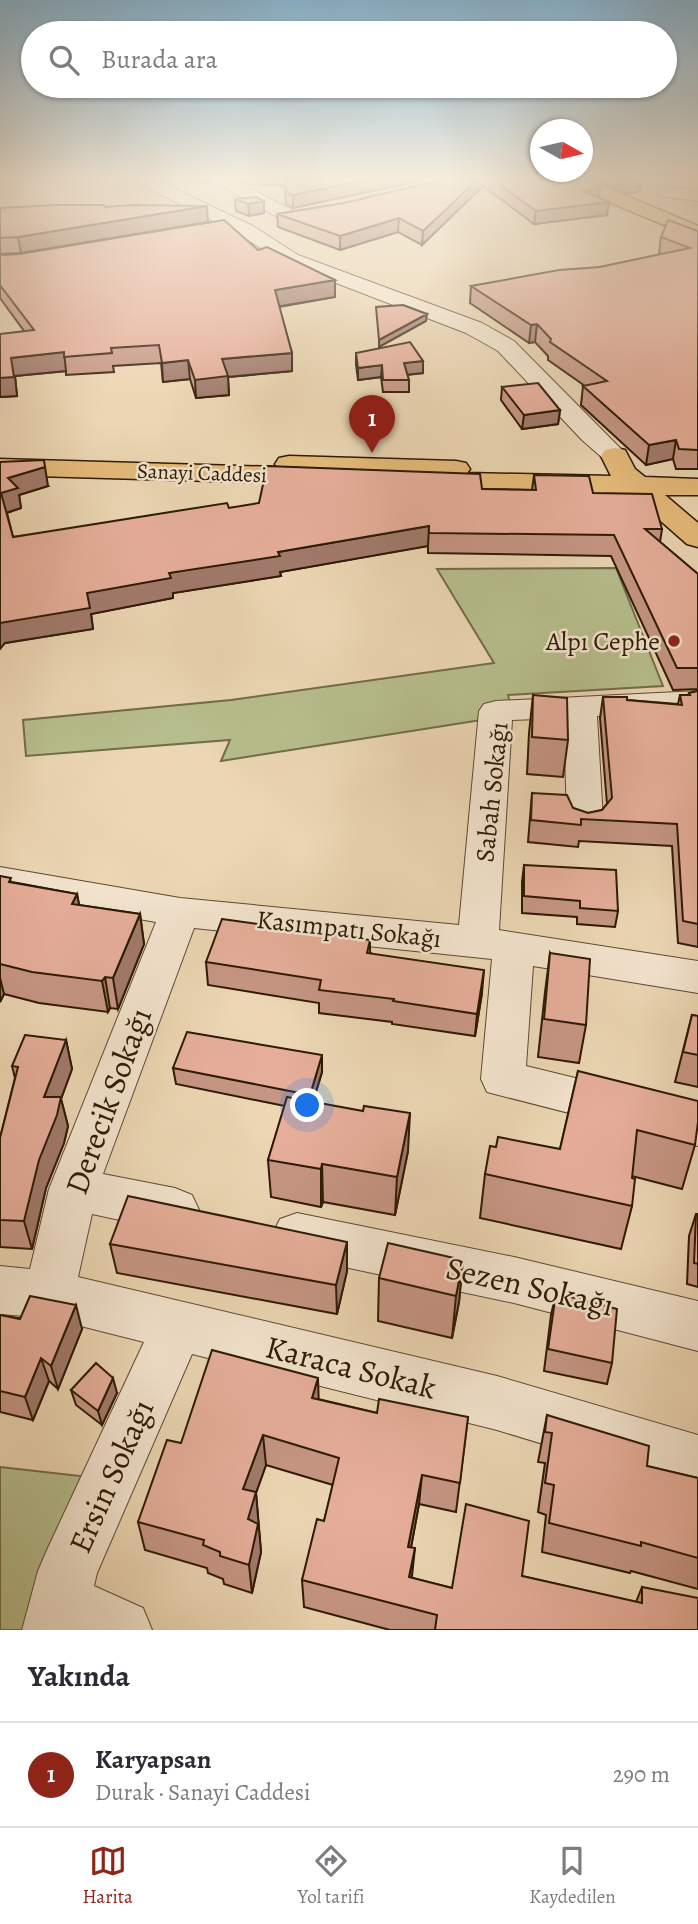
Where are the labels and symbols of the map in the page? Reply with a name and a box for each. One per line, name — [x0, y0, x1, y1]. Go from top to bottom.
north arrow — [530, 119, 593, 182]
pin: 1 — [349, 395, 395, 453]
street label: Sanayi Caddesi — [136, 457, 268, 489]
place label: Alpı Cephe — [545, 624, 660, 659]
marker: Alpı Cephe — [666, 633, 682, 649]
street label: Sabah Sokağı — [467, 720, 517, 864]
street label: Kasımpatı Sokağı — [255, 902, 443, 956]
street label: Derecik Sokağı — [54, 1002, 162, 1200]
your location — [290, 1088, 324, 1122]
street label: Sezen Sokağı — [442, 1245, 618, 1327]
street label: Karaca Sokak — [261, 1325, 441, 1409]
street label: Ersin Sokağı — [58, 1392, 164, 1560]

